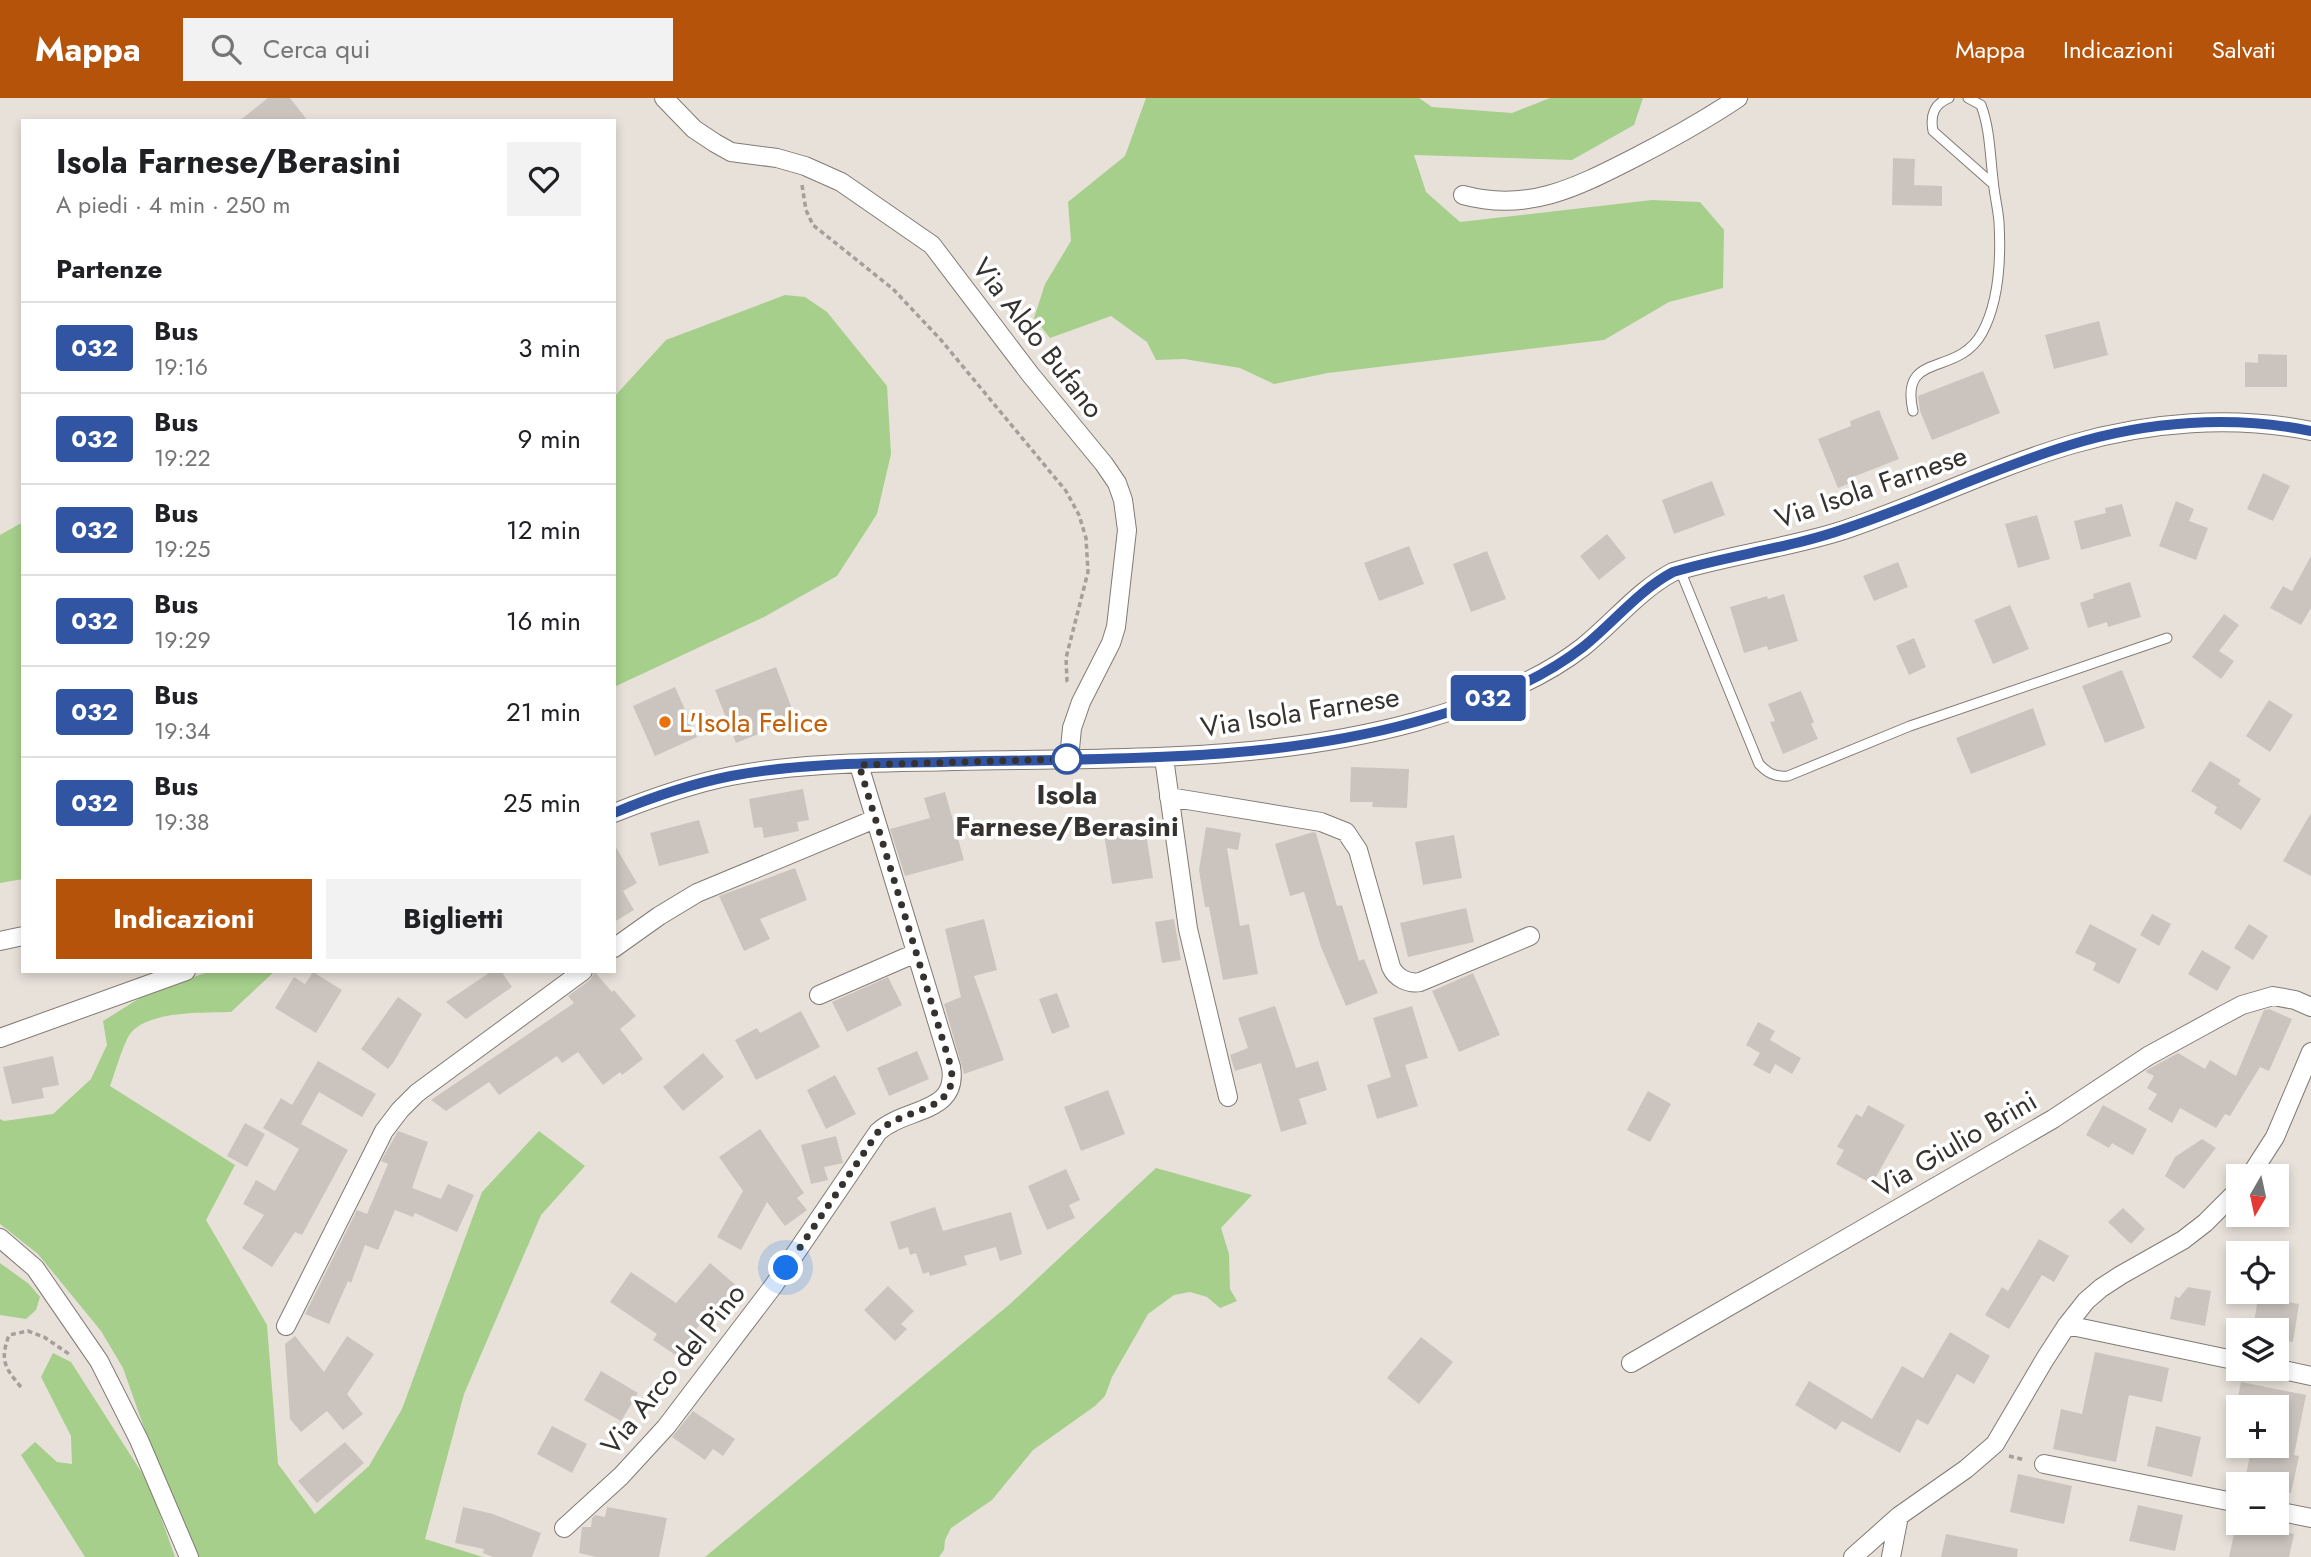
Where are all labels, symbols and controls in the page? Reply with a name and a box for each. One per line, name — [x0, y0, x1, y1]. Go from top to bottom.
search box — [183, 18, 673, 81]
text: Mappa — [35, 26, 141, 73]
icon: search — [207, 30, 245, 68]
text: Cerca qui — [263, 30, 370, 68]
text: Mappa — [1955, 32, 2025, 67]
text: Indicazioni — [2063, 32, 2174, 67]
text: Salvati — [2212, 32, 2276, 67]
text: Isola Farnese/Berasini — [56, 138, 401, 185]
button: heart — [507, 142, 581, 216]
text: A piedi · 4 min · 250 m — [56, 188, 291, 222]
street label: Via Aldo Bufano — [962, 249, 1114, 427]
text: Partenze — [56, 250, 162, 288]
text: Bus — [154, 312, 198, 350]
text: 3 min — [518, 329, 581, 367]
text: 032 — [71, 330, 118, 365]
text: 19:16 — [154, 350, 208, 384]
text: Bus — [154, 403, 198, 441]
text: 9 min — [518, 420, 581, 458]
text: 032 — [71, 421, 118, 456]
street label: Via Isola Farnese — [1770, 435, 1972, 539]
text: 19:22 — [154, 441, 211, 475]
text: Bus — [154, 494, 198, 532]
text: 12 min — [506, 511, 581, 549]
text: 032 — [71, 512, 118, 547]
text: 19:25 — [154, 532, 211, 566]
text: Bus — [154, 585, 198, 623]
text: 16 min — [506, 602, 581, 640]
text: 032 — [71, 603, 118, 638]
text: 19:29 — [154, 623, 211, 657]
line badge: 032 — [1448, 675, 1528, 721]
text: Bus — [154, 676, 198, 714]
street label: Via Isola Farnese — [1198, 676, 1402, 748]
text: 032 — [1465, 680, 1511, 715]
text: 21 min — [506, 693, 581, 731]
text: 032 — [71, 694, 118, 729]
place label: L'Isola Felice — [679, 702, 828, 743]
text: 19:34 — [154, 714, 210, 748]
marker: L'Isola Felice — [657, 714, 673, 730]
marker: Isola Farnese/Berasini — [1052, 744, 1082, 774]
text: Bus — [154, 767, 198, 805]
place label: Isola Farnese/Berasini — [955, 774, 1179, 847]
text: 25 min — [503, 784, 581, 822]
text: 032 — [71, 785, 118, 820]
text: 19:38 — [154, 805, 210, 839]
button: Indicazioni — [56, 879, 312, 959]
button: Biglietti — [326, 879, 581, 959]
street label: Via Giulio Brini — [1865, 1080, 2045, 1208]
north arrow — [2226, 1164, 2289, 1227]
map controls — [2226, 1164, 2289, 1535]
button: locate — [2226, 1241, 2289, 1304]
your location — [768, 1250, 803, 1285]
street label: Via Arco del Pino — [591, 1274, 755, 1464]
button: layers — [2226, 1318, 2289, 1381]
button: + — [2226, 1395, 2289, 1458]
button: − — [2226, 1472, 2289, 1535]

